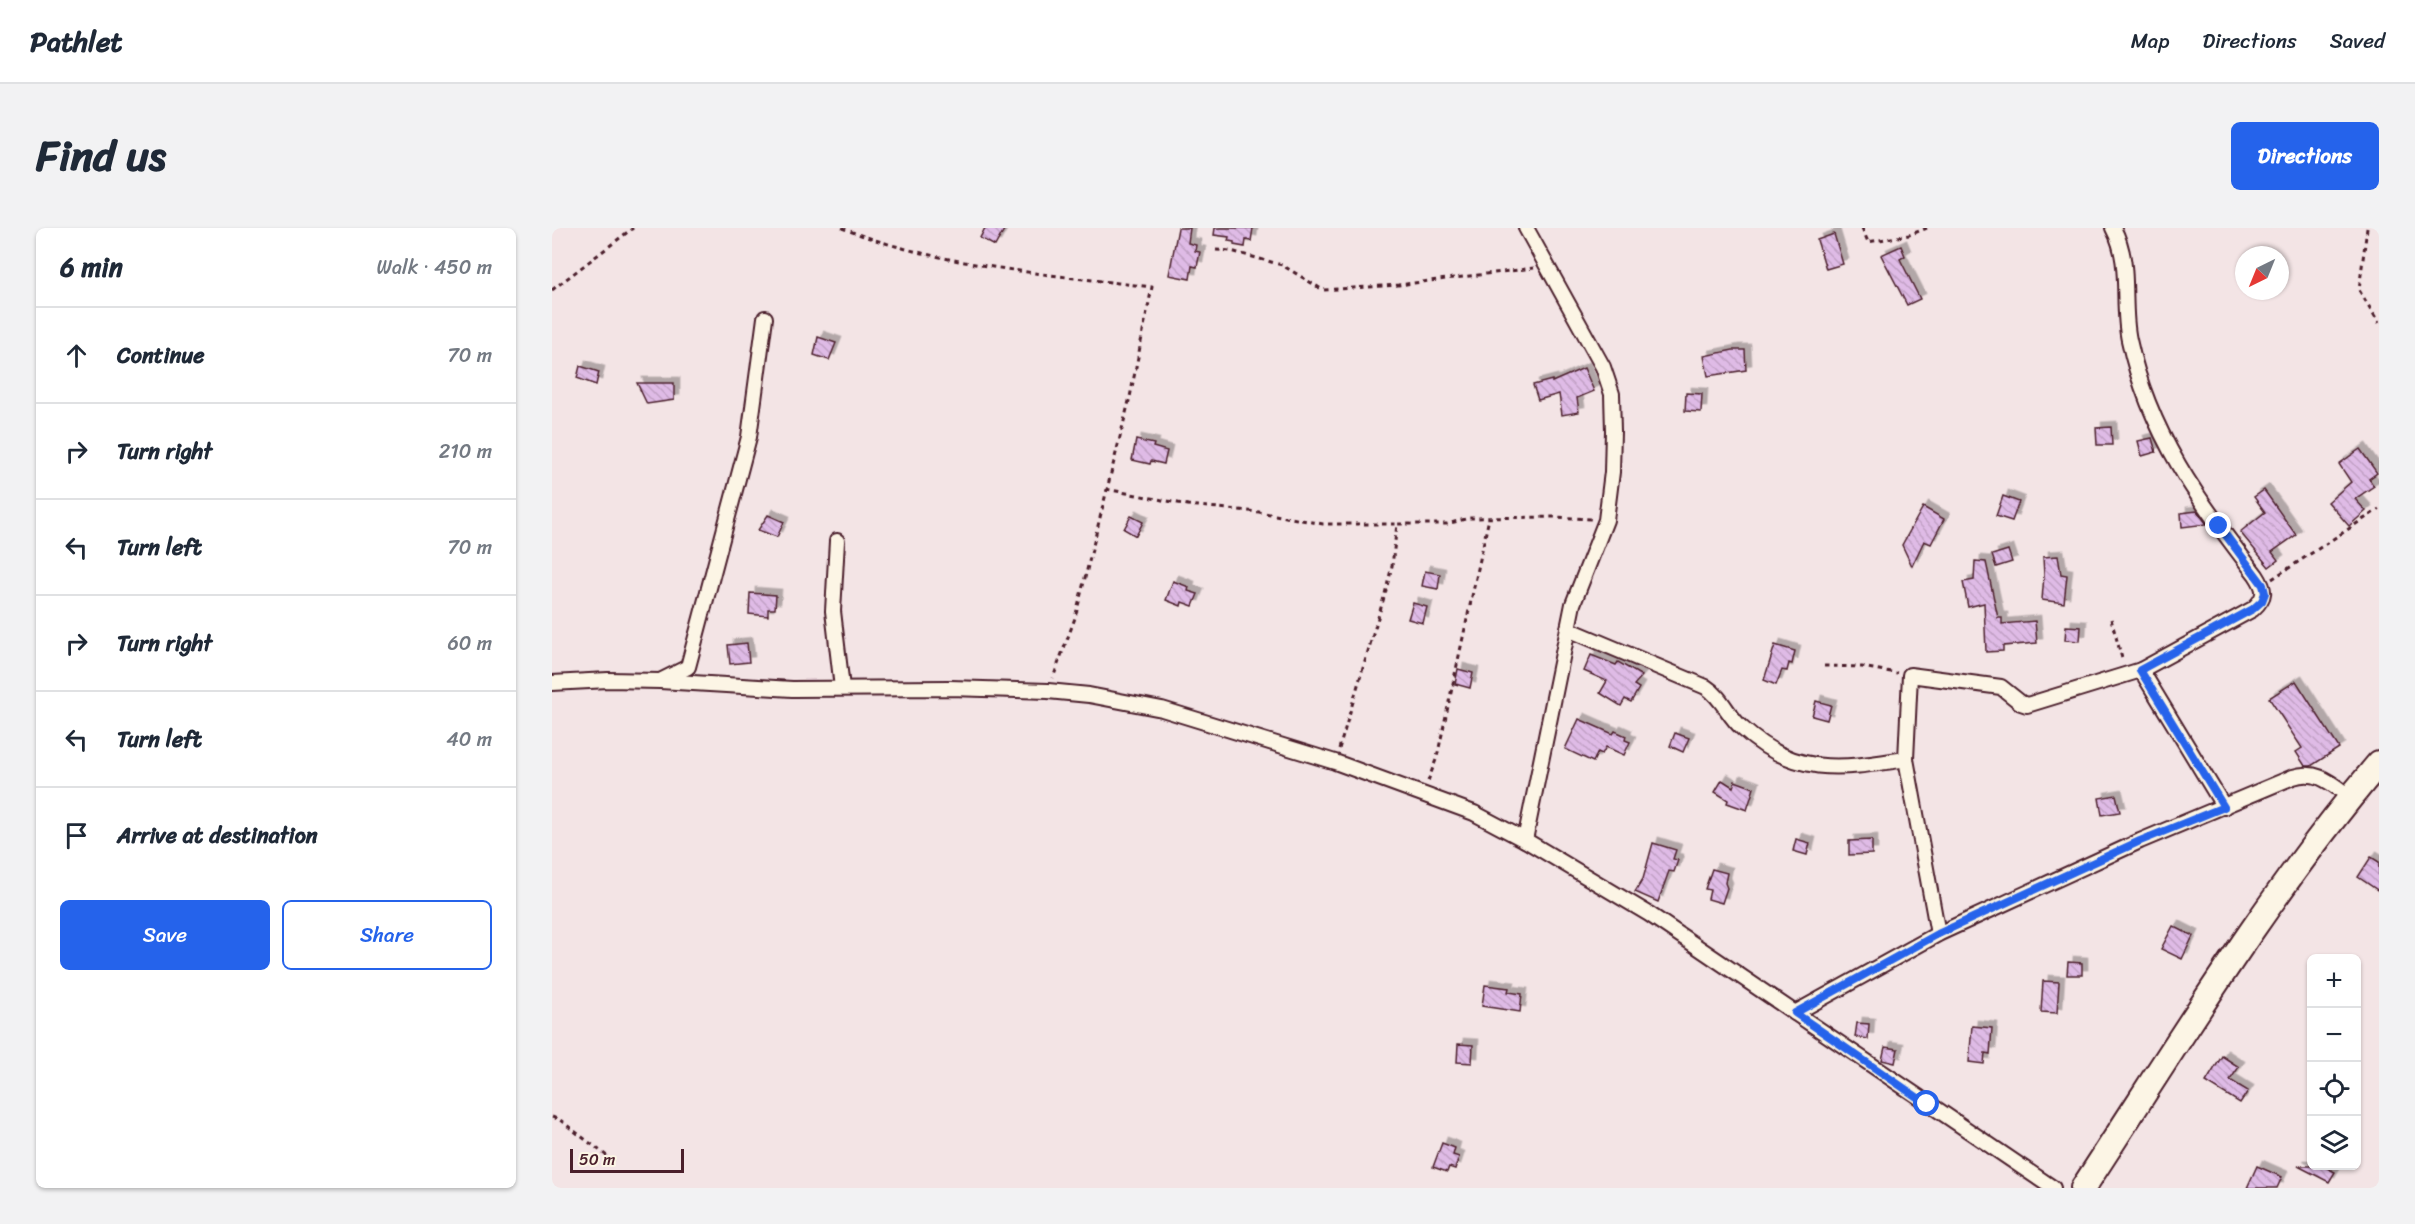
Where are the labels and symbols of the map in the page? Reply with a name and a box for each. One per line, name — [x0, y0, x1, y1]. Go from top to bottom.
north arrow — [2235, 246, 2289, 300]
route end — [2205, 512, 2231, 538]
route start — [1913, 1090, 1939, 1116]
scale bar — [570, 1146, 684, 1174]

